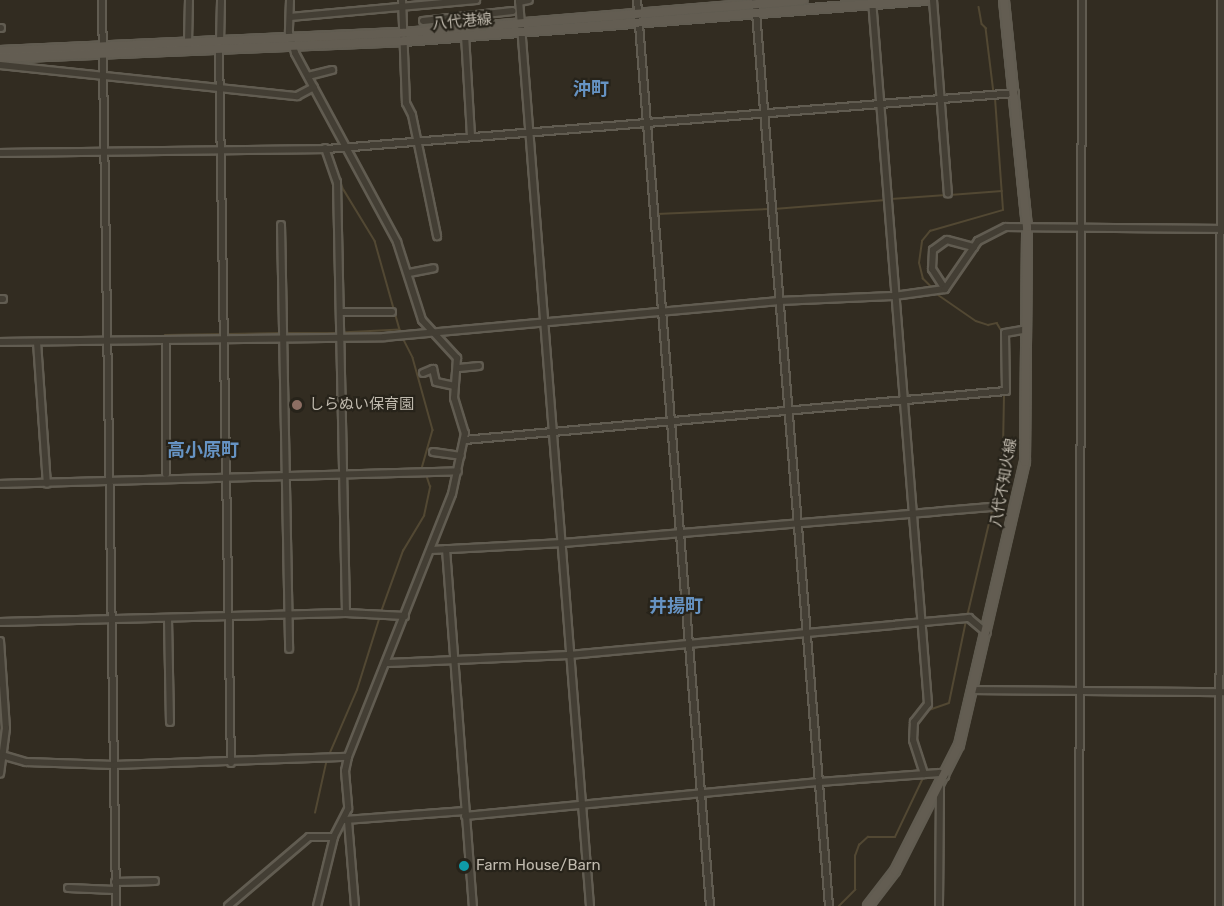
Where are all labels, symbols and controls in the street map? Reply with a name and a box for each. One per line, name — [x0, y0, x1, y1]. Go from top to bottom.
street label: 八代港線 — [431, 10, 493, 34]
district label: 沖町 — [573, 78, 609, 100]
place label: しらぬい保育園 — [309, 396, 414, 414]
marker: しらぬい保育園 — [290, 398, 304, 412]
street label: 八代不知火線 — [987, 437, 1021, 529]
district label: 高小原町 — [167, 439, 239, 461]
district label: 井揚町 — [649, 595, 703, 617]
place label: Farm House/Barn — [476, 857, 600, 875]
marker: Farm House/Barn — [457, 859, 471, 873]

